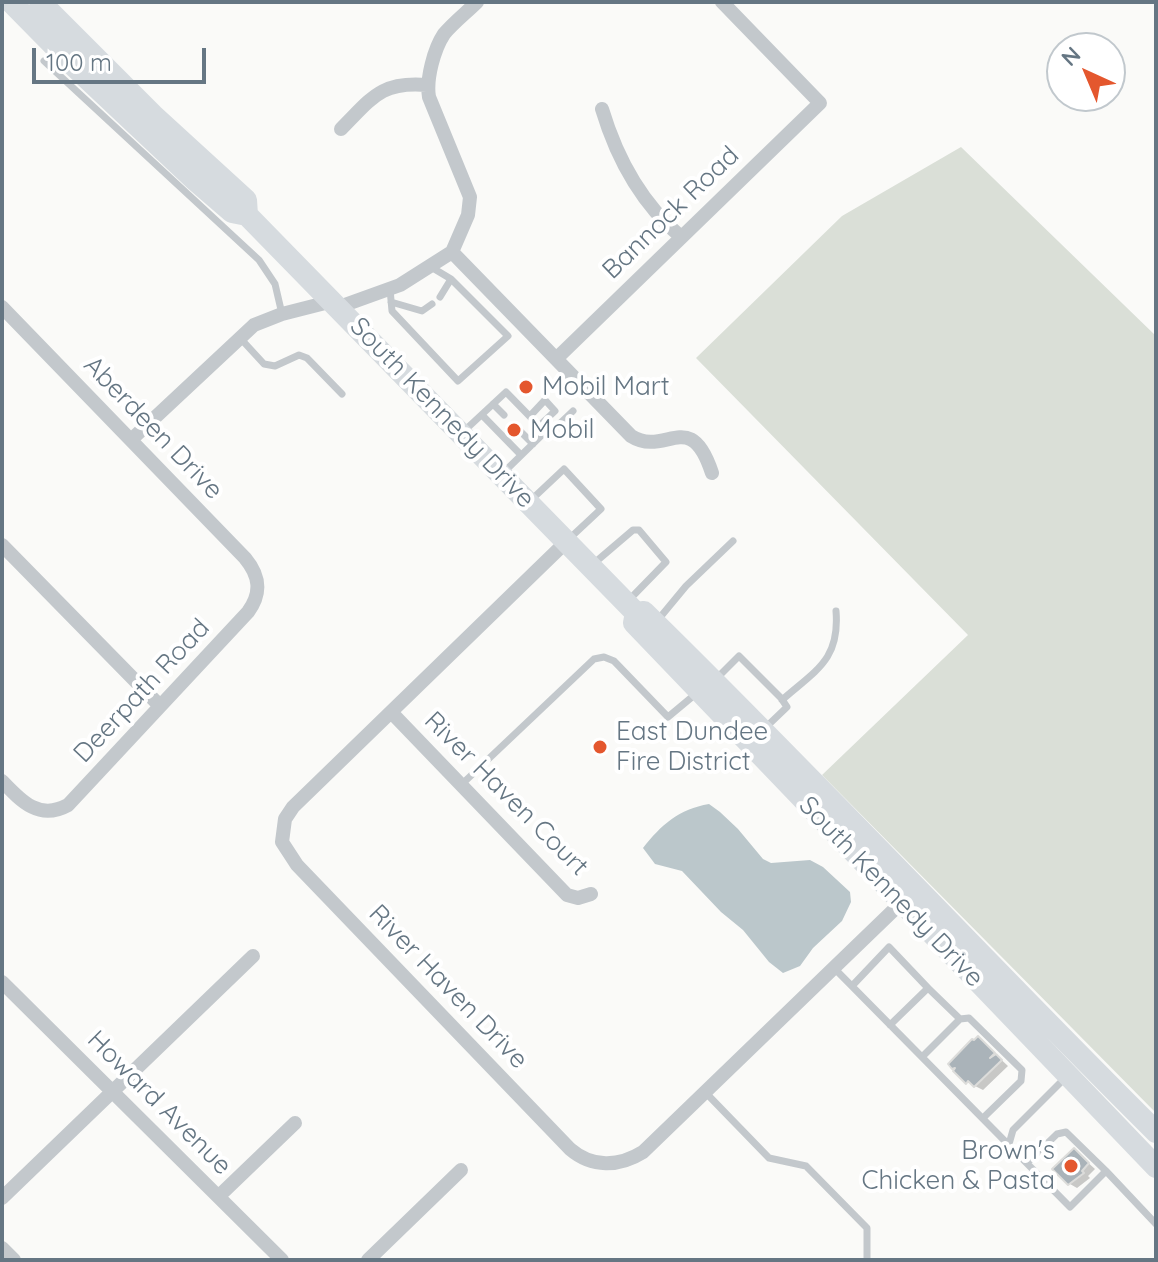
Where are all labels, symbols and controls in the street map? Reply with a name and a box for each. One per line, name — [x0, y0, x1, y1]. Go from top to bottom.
scale bar — [36, 32, 210, 82]
north arrow — [1046, 32, 1126, 112]
text: N — [1055, 40, 1086, 72]
text: 100 m — [46, 47, 112, 77]
street label: Bannock Road — [596, 140, 746, 286]
street label: South Kennedy Drive — [343, 311, 541, 515]
street label: Aberdeen Drive — [77, 350, 229, 506]
place label: Mobil Mart — [542, 371, 670, 403]
marker: Mobil Mart — [517, 378, 535, 396]
place label: Mobil — [530, 414, 595, 446]
marker: Mobil — [505, 421, 523, 439]
street label: Deerpath Road — [68, 613, 216, 769]
street label: River Haven Court — [417, 705, 595, 883]
place label: East Dundee Fire District — [616, 716, 768, 778]
marker: East Dundee Fire District — [591, 738, 609, 756]
street label: South Kennedy Drive — [792, 790, 990, 994]
street label: River Haven Drive — [362, 899, 534, 1075]
street label: Howard Avenue — [80, 1024, 238, 1182]
place label: Brown's Chicken & Pasta — [861, 1135, 1055, 1196]
marker: Brown's Chicken & Pasta — [1062, 1157, 1080, 1175]

